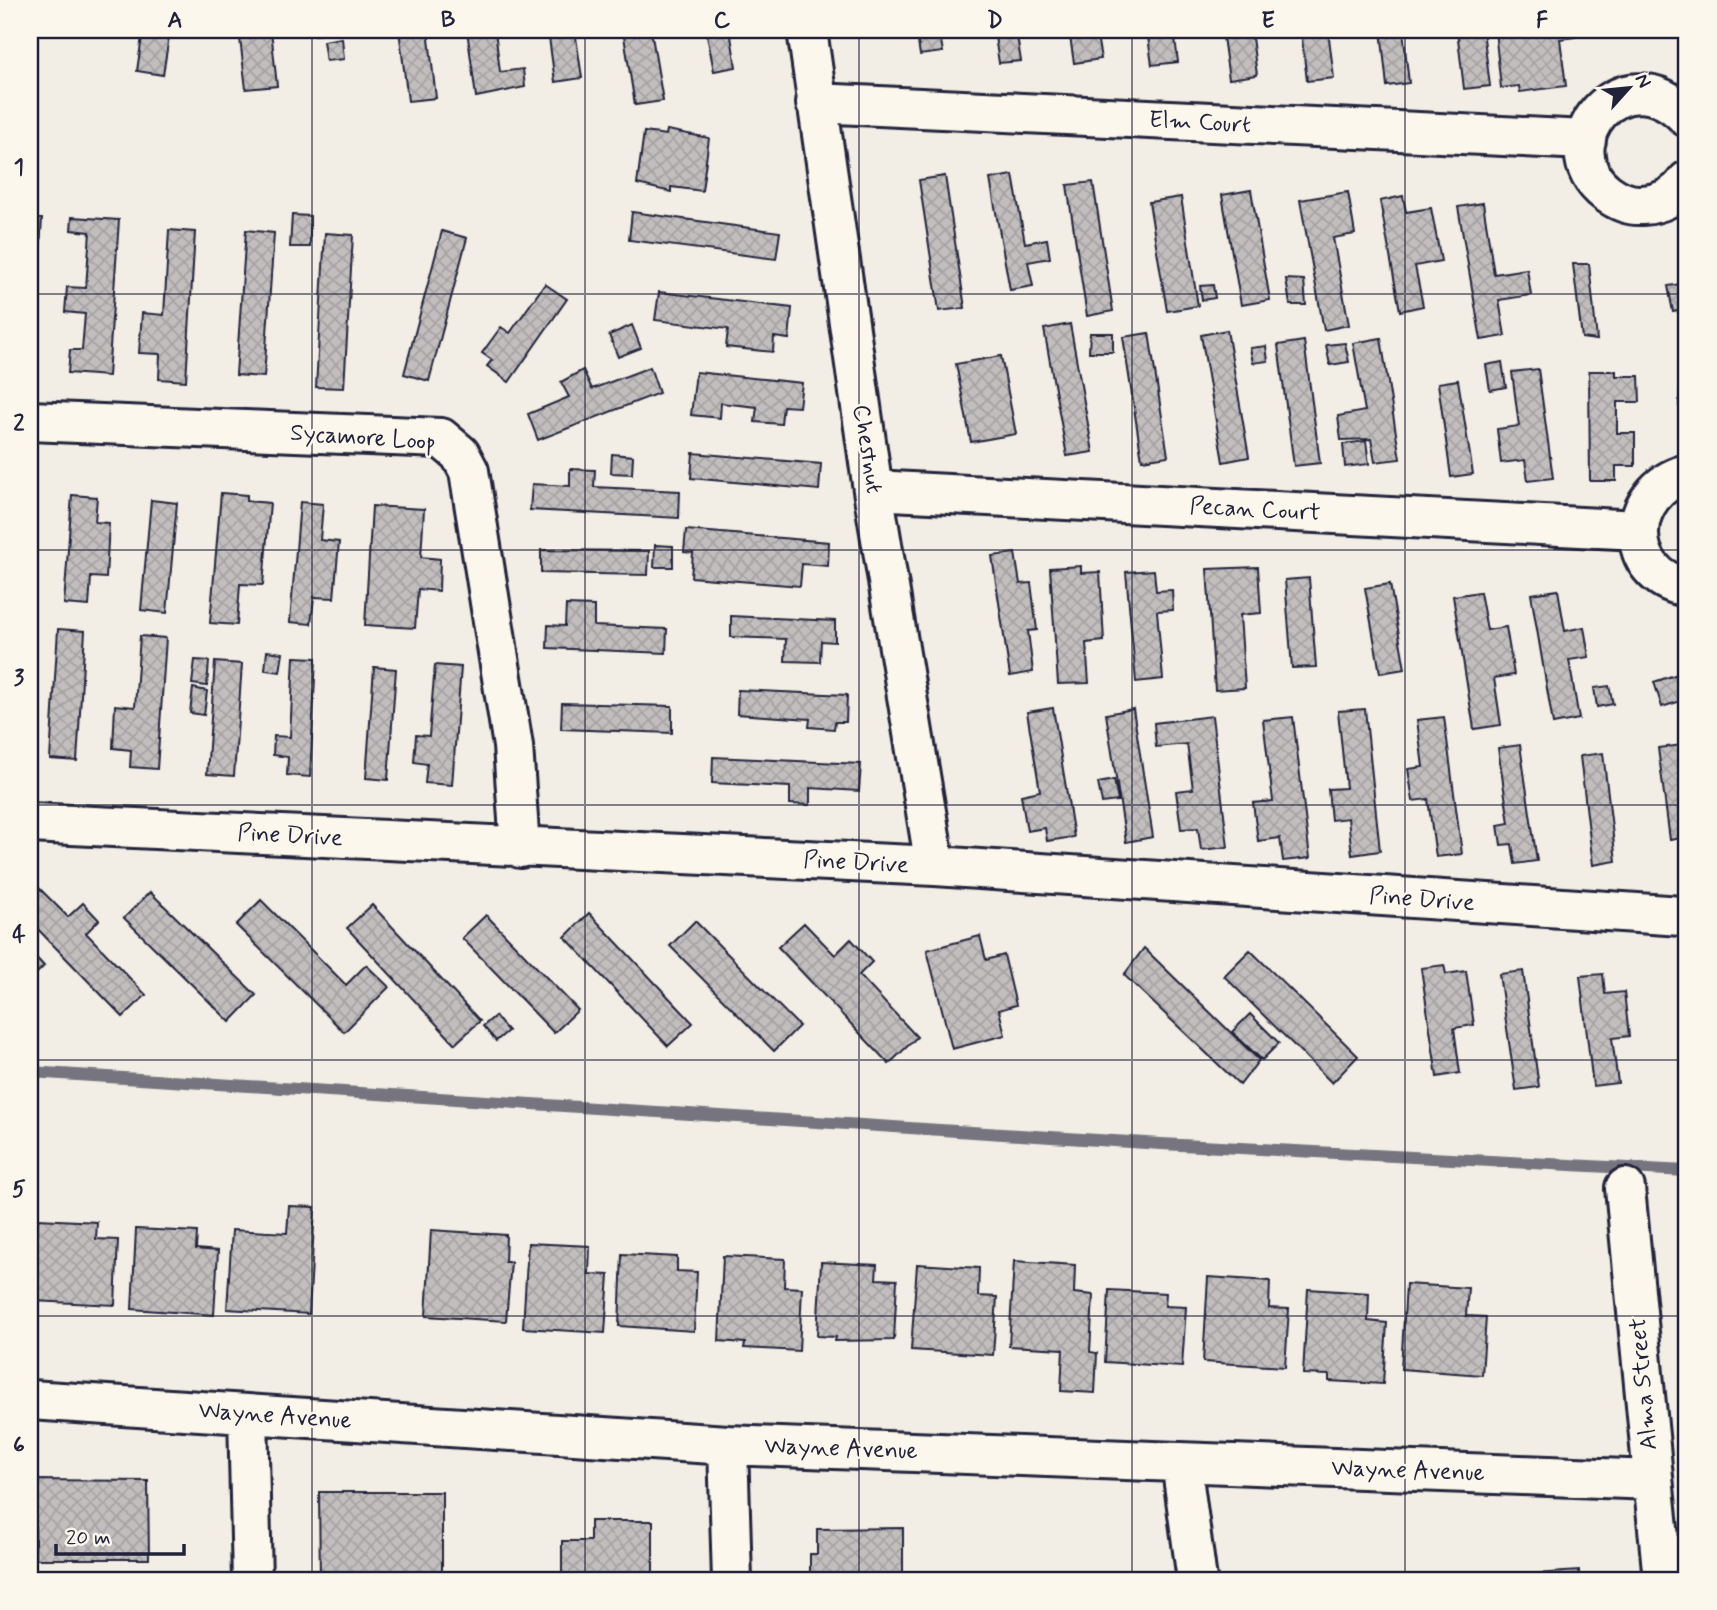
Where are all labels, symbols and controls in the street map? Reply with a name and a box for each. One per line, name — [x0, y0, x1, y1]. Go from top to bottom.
text: A — [167, 6, 183, 36]
text: B — [441, 6, 456, 36]
text: C — [714, 6, 731, 36]
text: D — [987, 6, 1003, 36]
text: E — [1261, 6, 1275, 36]
text: F — [1536, 6, 1548, 36]
north arrow — [1594, 52, 1664, 122]
text: N — [1629, 70, 1657, 92]
street label: Elm Court — [1148, 105, 1252, 141]
text: 1 — [14, 153, 24, 183]
street label: Chestnut — [845, 402, 889, 496]
text: 2 — [13, 409, 25, 439]
street label: Sycamore Loop — [289, 417, 437, 459]
street label: Pecan Court — [1189, 491, 1321, 529]
text: 3 — [14, 664, 25, 694]
street label: Pine Drive — [236, 818, 344, 854]
street label: Pine Drive — [802, 845, 910, 881]
street label: Pine Drive — [1368, 881, 1476, 919]
text: 4 — [12, 920, 26, 950]
text: 5 — [12, 1175, 26, 1205]
street label: Alma Street — [1623, 1317, 1665, 1451]
street label: Wayne Avenue — [197, 1395, 353, 1437]
text: 6 — [13, 1431, 25, 1461]
street label: Wayne Avenue — [764, 1431, 918, 1467]
street label: Wayne Avenue — [1331, 1453, 1485, 1489]
scale bar — [56, 1512, 184, 1556]
text: 20 m — [66, 1524, 111, 1552]

